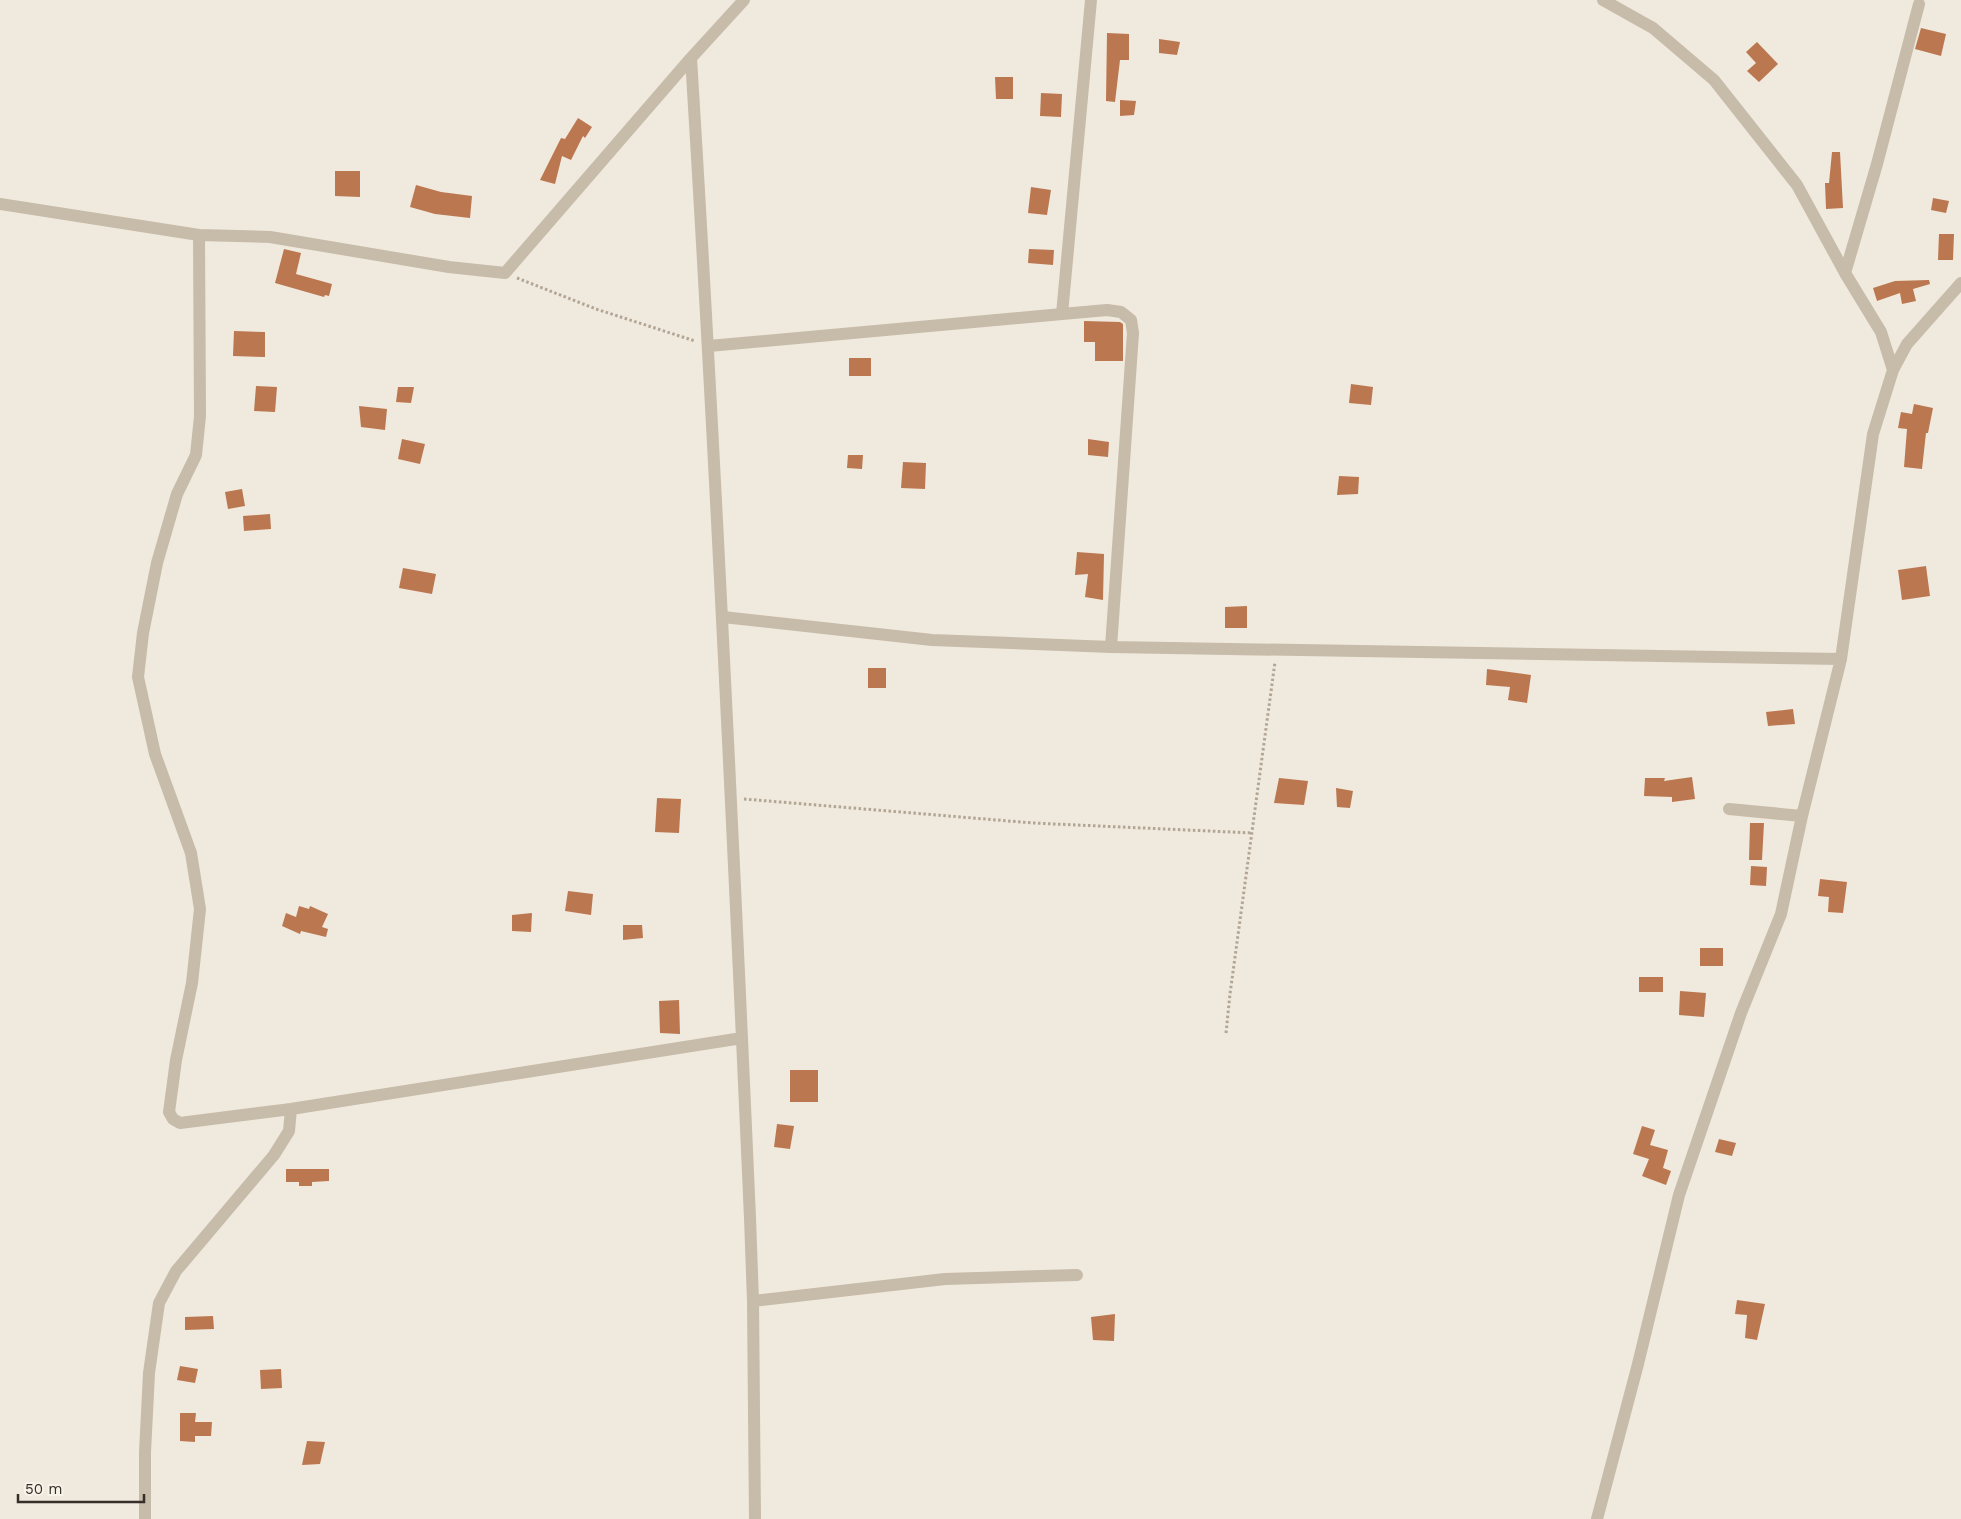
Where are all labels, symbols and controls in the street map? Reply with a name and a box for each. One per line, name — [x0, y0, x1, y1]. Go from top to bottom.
scale bar — [18, 1472, 144, 1504]
text: 50 m — [25, 1480, 62, 1498]

